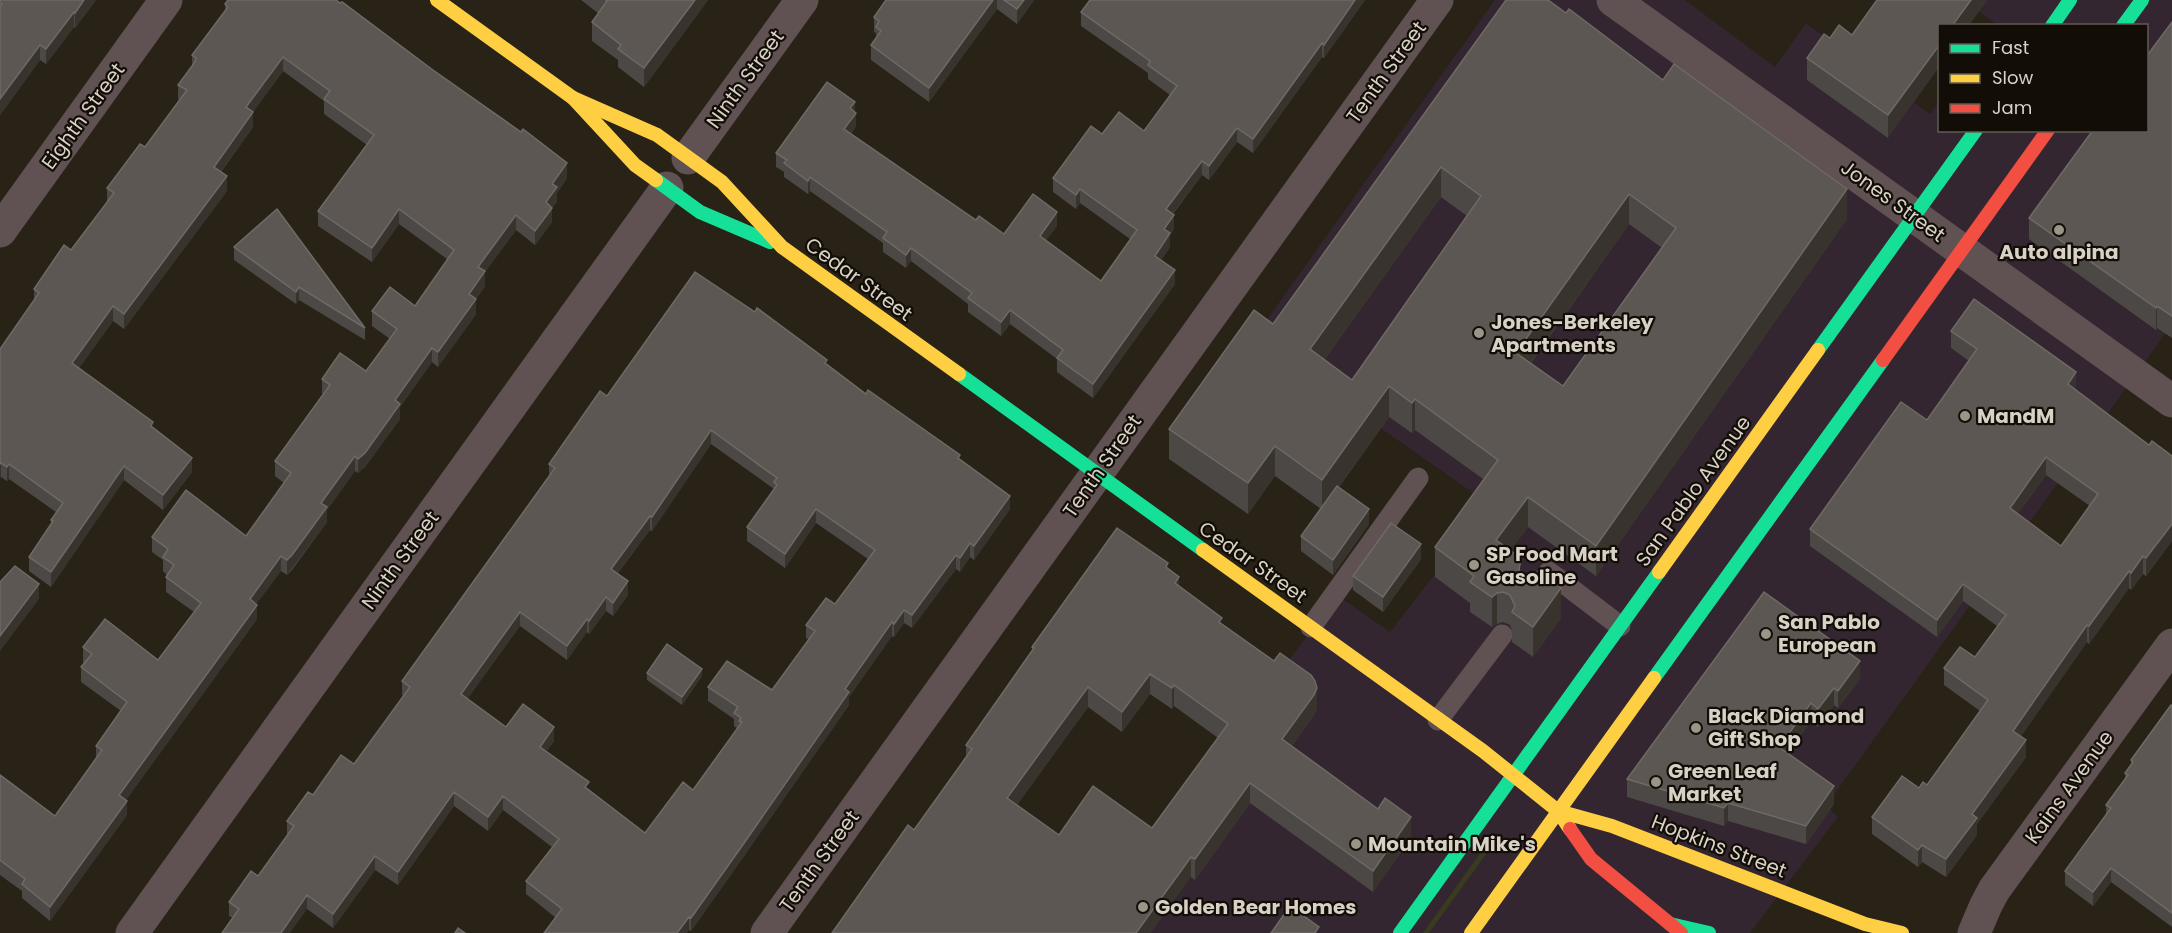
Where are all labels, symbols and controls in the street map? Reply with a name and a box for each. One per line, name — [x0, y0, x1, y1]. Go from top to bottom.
street label: Tenth Street — [1339, 15, 1433, 129]
street label: Ninth Street — [700, 24, 790, 134]
legend — [1938, 24, 2148, 132]
text: Fast — [1992, 35, 2029, 60]
street label: Eighth Street — [35, 57, 131, 175]
text: Slow — [1992, 65, 2034, 90]
text: Jam — [1992, 95, 2032, 120]
street label: Jones Street — [1835, 154, 1951, 248]
marker: Auto alpina — [2052, 223, 2066, 237]
street label: Cedar Street — [800, 231, 918, 327]
place label: Auto alpina — [1999, 238, 2119, 266]
place label: Jones-Berkeley Apartments — [1491, 308, 1654, 359]
marker: Jones-Berkeley Apartments — [1472, 326, 1486, 340]
place label: MandM — [1977, 402, 2054, 430]
street label: Tenth Street — [1056, 409, 1148, 523]
marker: MandM — [1958, 409, 1972, 423]
street label: San Pablo Avenue — [1629, 410, 1757, 572]
street label: Ninth Street — [355, 505, 445, 615]
street label: Cedar Street — [1193, 514, 1313, 610]
place label: SP Food Mart Gasoline — [1486, 540, 1618, 591]
marker: SP Food Mart Gasoline — [1467, 558, 1481, 572]
place label: San Pablo European — [1778, 608, 1880, 659]
marker: San Pablo European — [1759, 627, 1773, 641]
place label: Black Diamond Gift Shop — [1708, 702, 1864, 753]
marker: Black Diamond Gift Shop — [1689, 721, 1703, 735]
street label: Kains Avenue — [2018, 725, 2120, 849]
place label: Green Leaf Market — [1668, 757, 1777, 808]
marker: Green Leaf Market — [1649, 775, 1663, 789]
street label: Tenth Street — [772, 804, 866, 918]
street label: Hopkins Street — [1647, 807, 1791, 885]
place label: Mountain Mike's — [1368, 830, 1536, 858]
marker: Mountain Mike's — [1349, 837, 1363, 851]
place label: Golden Bear Homes — [1155, 893, 1356, 921]
marker: Golden Bear Homes — [1136, 900, 1150, 914]

